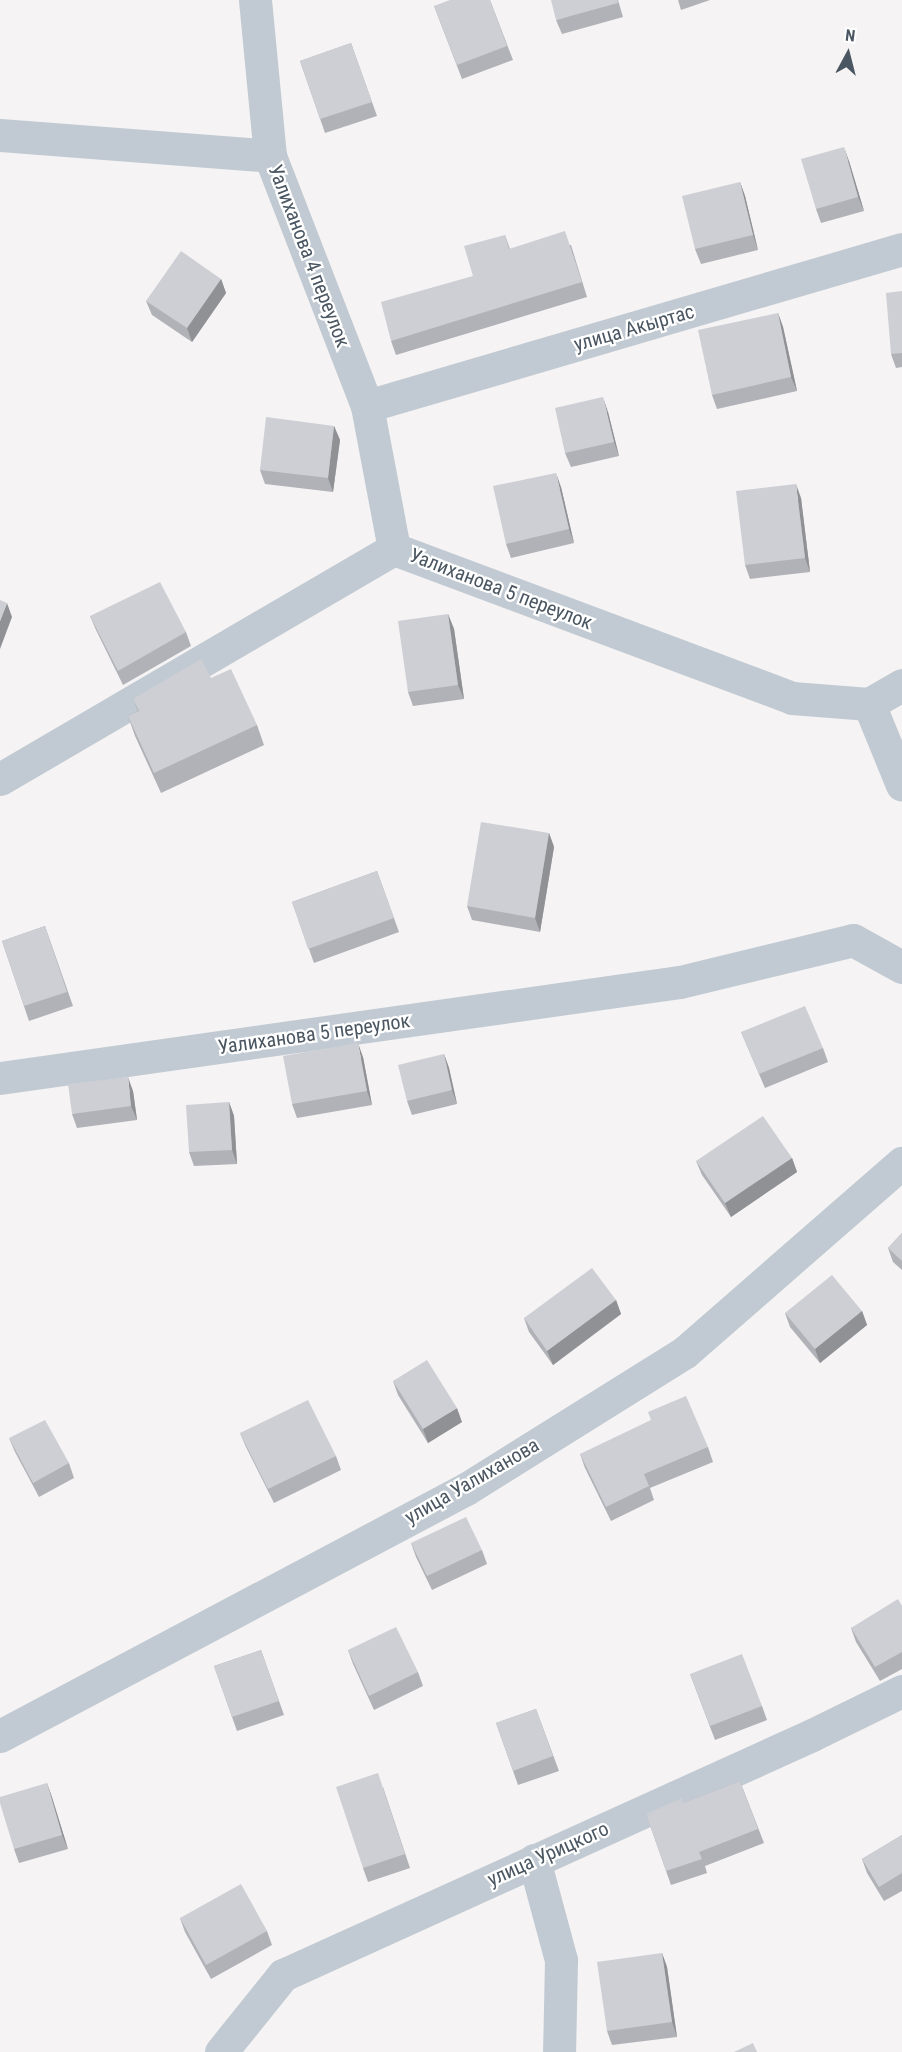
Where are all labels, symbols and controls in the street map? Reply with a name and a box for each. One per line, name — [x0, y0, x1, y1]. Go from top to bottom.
north arrow — [818, 24, 878, 84]
text: N — [844, 26, 856, 46]
street label: Уалиханова 4 переулок — [263, 161, 355, 351]
street label: улица Акыртас — [571, 299, 697, 357]
street label: Уалиханова 5 переулок — [406, 543, 596, 635]
street label: Уалиханова 5 переулок — [216, 1009, 412, 1059]
street label: улица Уалиханова — [401, 1433, 543, 1529]
street label: улица Урицкого — [484, 1817, 612, 1891]

